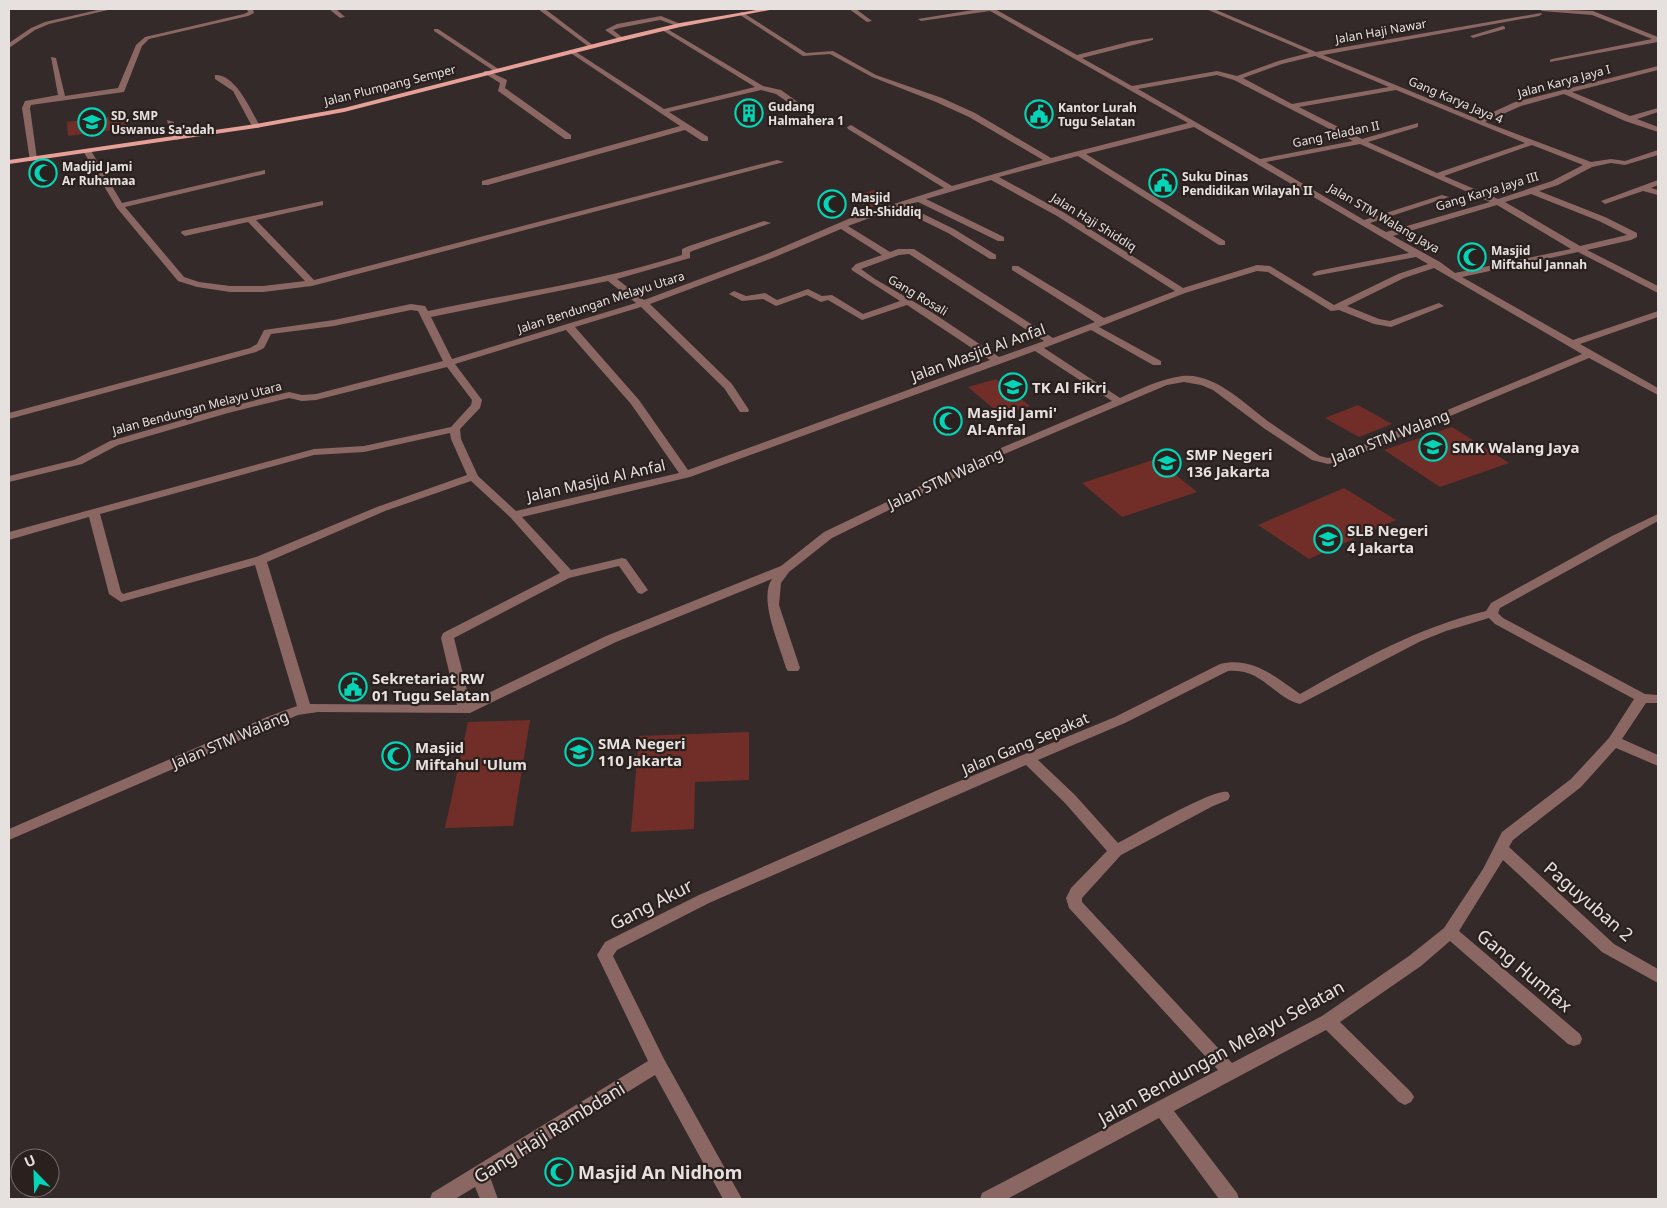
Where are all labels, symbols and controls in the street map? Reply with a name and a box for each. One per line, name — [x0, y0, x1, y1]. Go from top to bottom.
street label: Jalan Haji Nawar — [1333, 15, 1428, 48]
street label: Jalan Plumpang Semper — [321, 60, 458, 110]
street label: Jalan Karya Jaya I — [1515, 60, 1612, 102]
street label: Gang Karya Jaya 4 — [1406, 72, 1506, 128]
building icon: Gudang Halmahera 1 — [734, 98, 764, 128]
place label: Gudang Halmahera 1 — [768, 98, 844, 129]
public building icon: Kantor Lurah Tugu Selatan — [1024, 99, 1054, 129]
place label: Kantor Lurah Tugu Selatan — [1058, 99, 1137, 130]
school or university icon: SD, SMP Uswanus Sa'adah — [77, 107, 107, 137]
place label: SD, SMP Uswanus Sa'adah — [111, 107, 214, 138]
street label: Gang Teladan II — [1291, 116, 1381, 152]
mosque icon: Madjid Jami Ar Ruhamaa — [28, 158, 58, 188]
place label: Madjid Jami Ar Ruhamaa — [62, 158, 136, 189]
street label: Gang Karya Jaya III — [1434, 167, 1540, 215]
public building icon: Suku Dinas Pendidikan Wilayah II — [1148, 168, 1178, 198]
place label: Suku Dinas Pendidikan Wilayah II — [1182, 168, 1313, 199]
street label: Jalan STM Walang Jaya — [1324, 179, 1443, 257]
street label: Jalan Haji Shiddiq — [1047, 188, 1140, 255]
mosque icon: Masjid Ash-Shiddiq — [817, 189, 847, 219]
place label: Masjid Ash-Shiddiq — [851, 189, 921, 220]
mosque icon: Masjid Miftahul Jannah — [1457, 242, 1487, 272]
place label: Masjid Miftahul Jannah — [1491, 242, 1587, 273]
street label: Jalan Bendungan Melayu Utara — [514, 267, 687, 337]
street label: Gang Rosali — [885, 271, 951, 319]
street label: Jalan Masjid Al Anfal — [906, 318, 1048, 386]
school or university icon: TK Al Fikri — [998, 372, 1028, 402]
street label: Jalan Bendungan Melayu Utara — [109, 377, 284, 439]
place label: TK Al Fikri — [1032, 377, 1106, 397]
place label: Masjid Jami' Al-Anfal — [967, 402, 1057, 439]
street label: Jalan STM Walang — [1326, 404, 1452, 468]
mosque icon: Masjid Jami' Al-Anfal — [933, 406, 963, 436]
school or university icon: SMK Walang Jaya — [1418, 432, 1448, 462]
place label: SMK Walang Jaya — [1452, 437, 1580, 457]
street label: Jalan STM Walang — [882, 443, 1006, 514]
place label: SMP Negeri 136 Jakarta — [1186, 444, 1272, 481]
school or university icon: SMP Negeri 136 Jakarta — [1152, 448, 1182, 478]
street label: Jalan Masjid Al Anfal — [523, 454, 667, 506]
place label: SLB Negeri 4 Jakarta — [1347, 520, 1428, 557]
school or university icon: SLB Negeri 4 Jakarta — [1313, 524, 1343, 554]
place label: Sekretariat RW 01 Tugu Selatan — [372, 668, 490, 705]
public building icon: Sekretariat RW 01 Tugu Selatan — [338, 672, 368, 702]
street label: Jalan STM Walang — [167, 705, 291, 773]
street label: Jalan Gang Sepakat — [957, 707, 1092, 780]
place label: SMA Negeri 110 Jakarta — [598, 733, 685, 770]
place label: Masjid Miftahul 'Ulum — [415, 737, 527, 774]
school or university icon: SMA Negeri 110 Jakarta — [564, 737, 594, 767]
mosque icon: Masjid Miftahul 'Ulum — [381, 741, 411, 771]
street label: Paguyuban 2 — [1539, 856, 1639, 946]
street label: Gang Akur — [606, 873, 697, 935]
street label: Gang Humfax — [1472, 923, 1578, 1017]
street label: Jalan Bendungan Melayu Selatan — [1092, 974, 1348, 1131]
street label: Gang Haji Rambdani — [469, 1076, 629, 1188]
north arrow — [10, 1148, 60, 1198]
text: U — [21, 1150, 38, 1171]
mosque icon: Masjid An Nidhom — [544, 1157, 574, 1187]
place label: Masjid An Nidhom — [578, 1160, 742, 1184]

